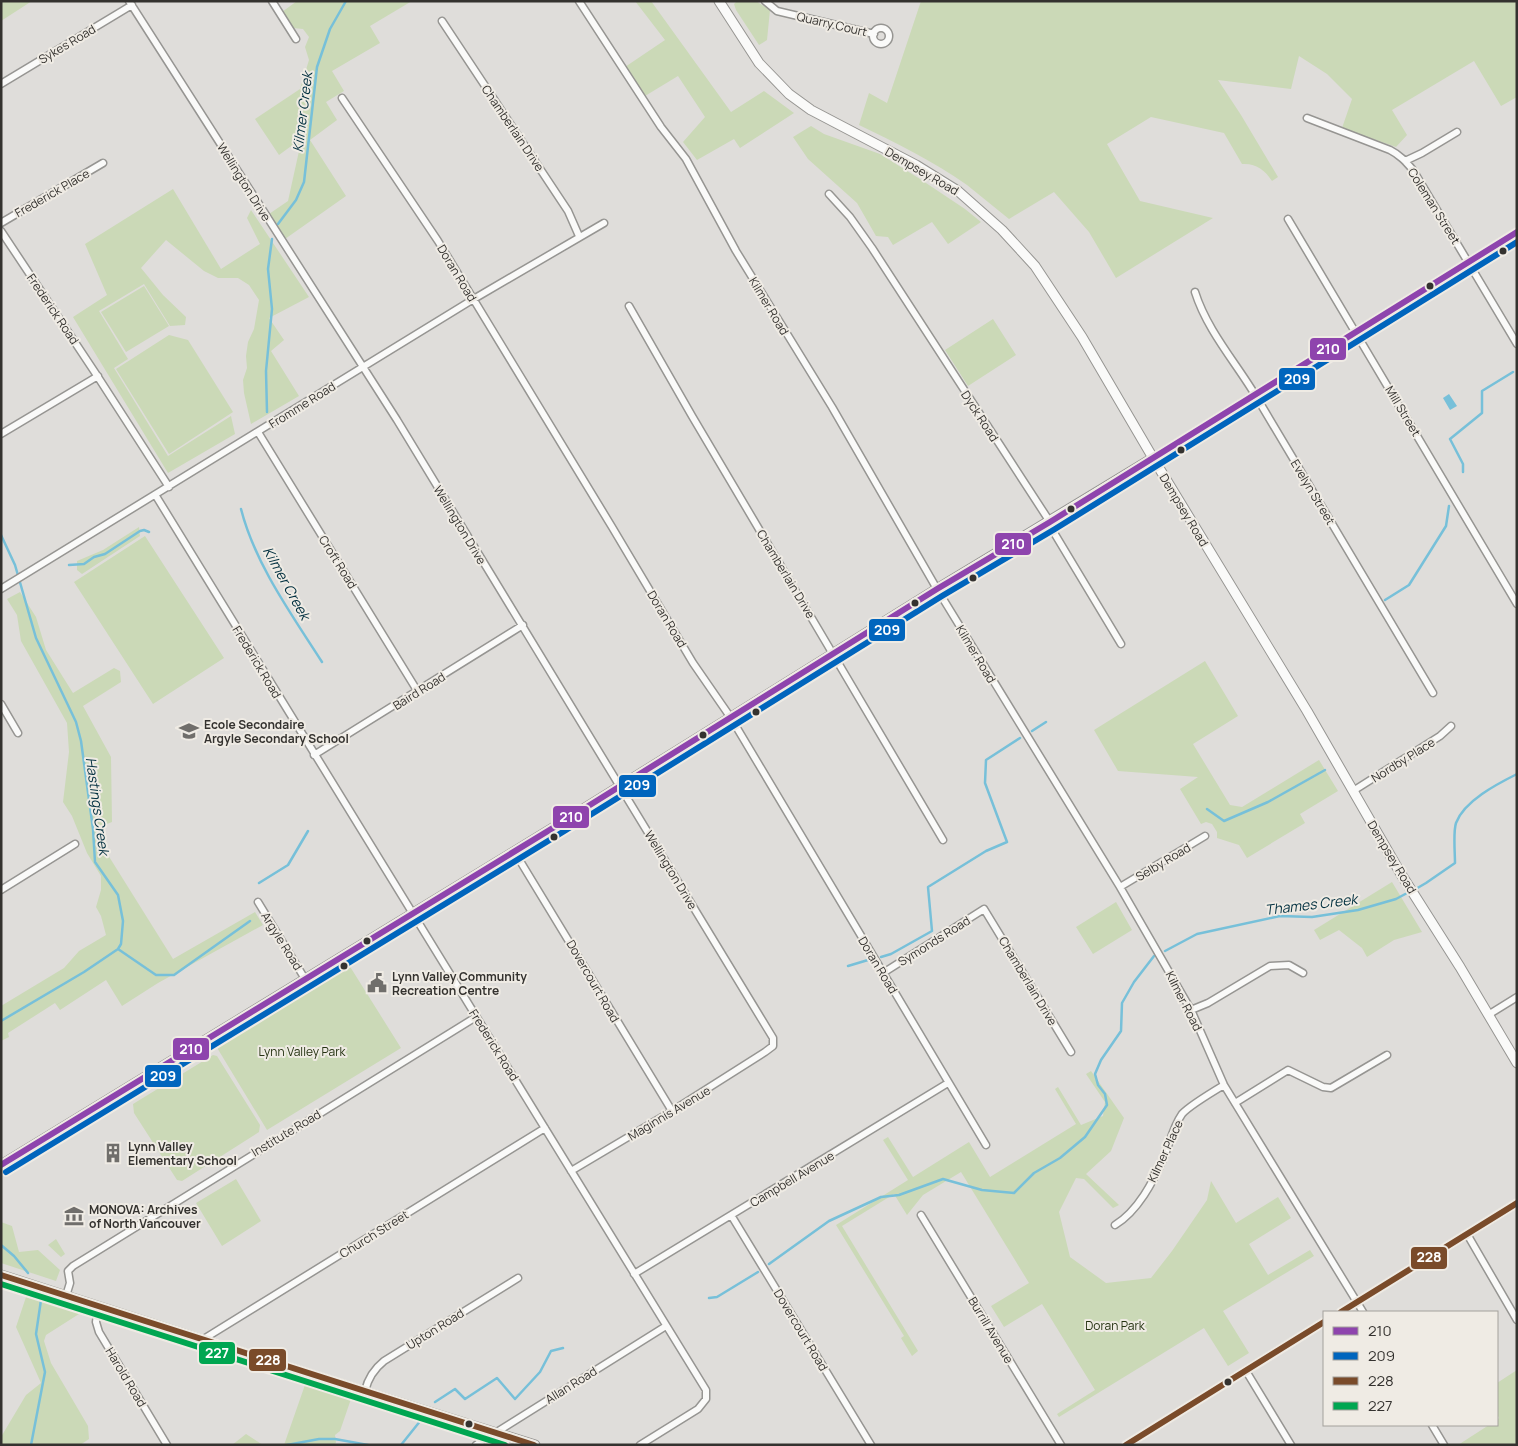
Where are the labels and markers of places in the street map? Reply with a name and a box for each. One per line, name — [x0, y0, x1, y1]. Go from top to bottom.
unlabelled marker — [1498, 246, 1508, 256]
unlabelled marker — [1425, 281, 1435, 291]
unlabelled marker — [1176, 445, 1186, 455]
unlabelled marker — [1066, 504, 1076, 514]
unlabelled marker — [968, 573, 978, 583]
unlabelled marker — [910, 598, 920, 608]
unlabelled marker — [751, 707, 761, 717]
place label: Ecole Secondaire Argyle Secondary School — [204, 716, 349, 747]
school or university icon: Ecole Secondaire Argyle Secondary School — [178, 720, 200, 742]
unlabelled marker — [698, 730, 708, 740]
unlabelled marker — [549, 832, 559, 842]
unlabelled marker — [362, 936, 372, 946]
unlabelled marker — [339, 961, 349, 971]
place label: Lynn Valley Community Recreation Centre — [392, 968, 527, 999]
public building icon: Lynn Valley Community Recreation Centre — [366, 972, 388, 994]
place label: Lynn Valley Elementary School — [128, 1138, 237, 1169]
building icon: Lynn Valley Elementary School — [102, 1142, 124, 1164]
place label: MONOVA: Archives of North Vancouver — [89, 1201, 201, 1232]
museum icon: MONOVA: Archives of North Vancouver — [63, 1205, 85, 1227]
unlabelled marker — [1223, 1377, 1233, 1387]
unlabelled marker — [464, 1419, 474, 1429]

